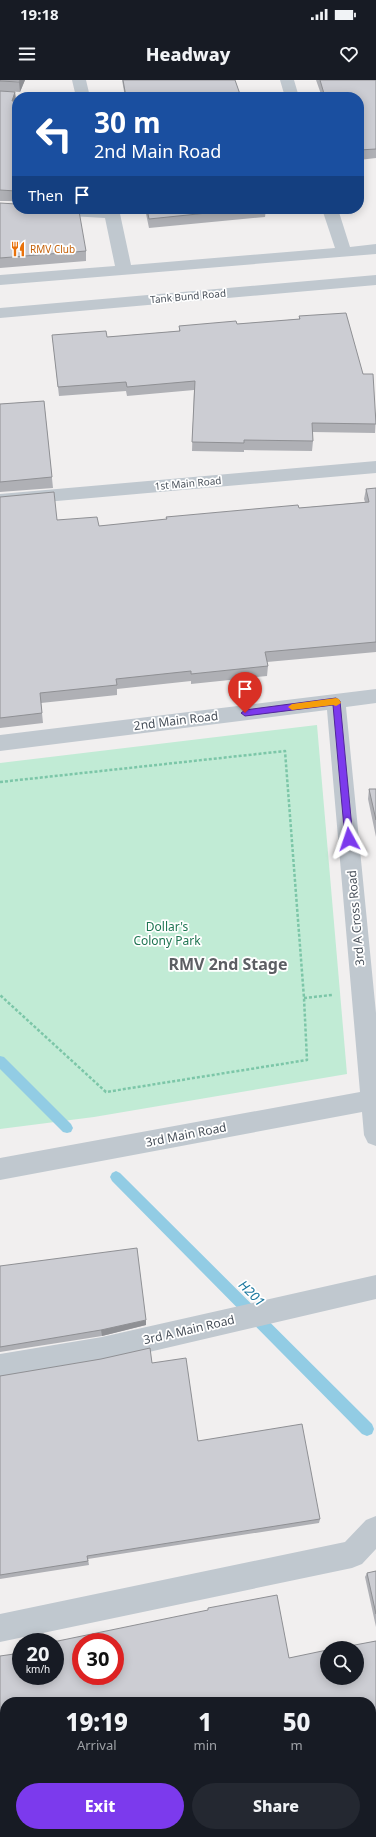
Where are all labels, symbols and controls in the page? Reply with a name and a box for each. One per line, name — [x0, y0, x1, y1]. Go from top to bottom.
text: 19:18 — [20, 4, 59, 24]
text: Headway — [146, 42, 230, 66]
icon: menu — [16, 43, 38, 65]
icon: heart — [338, 43, 360, 65]
text: 30 m — [94, 103, 161, 141]
icon: left — [28, 108, 80, 160]
text: 2nd Main Road — [94, 139, 221, 163]
icon: arrive — [71, 184, 93, 206]
text: Then — [28, 185, 63, 205]
restaurant icon: RMV Club — [9, 240, 27, 258]
place label: RMV Club — [30, 242, 75, 256]
street label: Tank Bund Road — [149, 286, 227, 306]
street label: 1st Main Road — [154, 473, 222, 493]
pin — [228, 672, 262, 713]
icon: arrive — [234, 678, 256, 700]
street label: 2nd Main Road — [133, 707, 219, 734]
position arrow — [328, 818, 370, 860]
street label: 3rd A Cross Road — [343, 870, 368, 967]
park label: Dollar's Colony Park — [133, 918, 201, 949]
district label: RMV 2nd Stage — [169, 953, 287, 975]
street label: 3rd Main Road — [144, 1118, 228, 1151]
water label: H201 — [235, 1276, 269, 1310]
street label: 3rd A Main Road — [142, 1311, 236, 1348]
speed limit sign: 30 — [72, 1633, 124, 1685]
text: 20 — [27, 1640, 49, 1667]
map controls — [320, 1641, 364, 1685]
button: search — [320, 1641, 364, 1685]
text: km/h — [26, 1662, 50, 1676]
text: 19:19 — [66, 1705, 128, 1738]
text: 1 — [198, 1705, 212, 1738]
text: 50 — [283, 1705, 310, 1738]
text: Arrival — [77, 1736, 117, 1754]
text: min — [194, 1736, 217, 1754]
text: m — [290, 1736, 303, 1754]
button: Exit — [16, 1783, 184, 1829]
button: Share — [192, 1783, 360, 1829]

